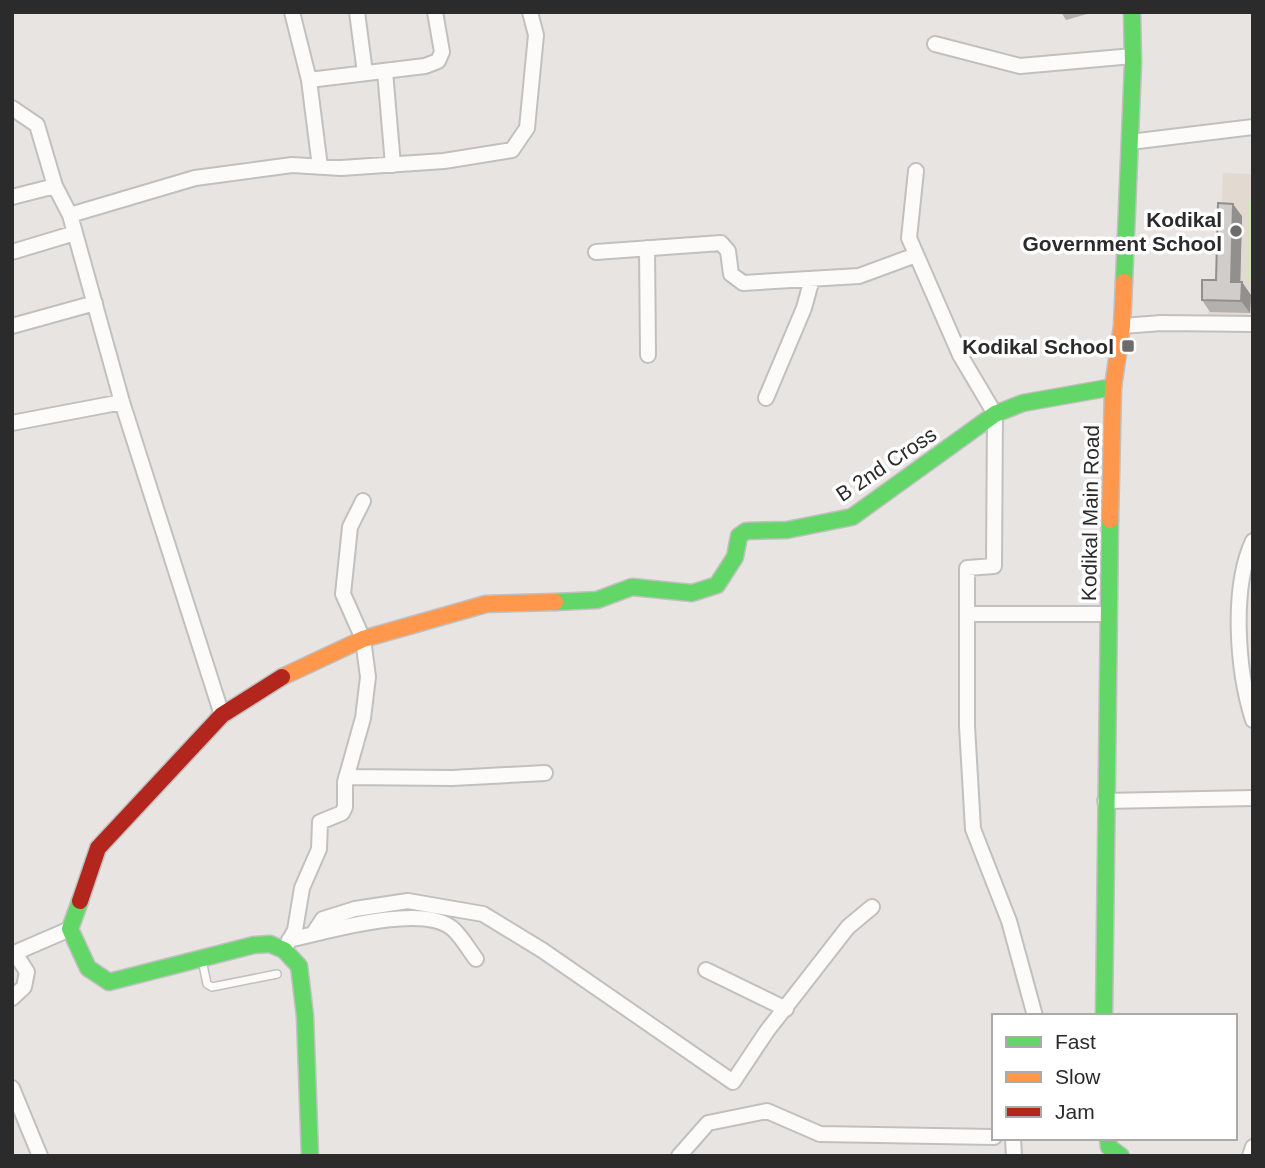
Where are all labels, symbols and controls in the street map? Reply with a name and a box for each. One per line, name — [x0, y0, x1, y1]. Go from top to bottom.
place label: Kodikal Government School — [1022, 208, 1222, 255]
marker: Kodikal Government School — [1228, 223, 1244, 239]
place label: Kodikal School — [962, 335, 1114, 358]
marker: Kodikal School — [1120, 338, 1136, 354]
street label: B 2nd Cross — [832, 422, 940, 506]
street label: Kodikal Main Road — [1077, 425, 1103, 601]
legend — [992, 1014, 1237, 1140]
text: Fast — [1055, 1030, 1096, 1053]
text: Slow — [1055, 1065, 1101, 1088]
text: Jam — [1055, 1100, 1095, 1123]

